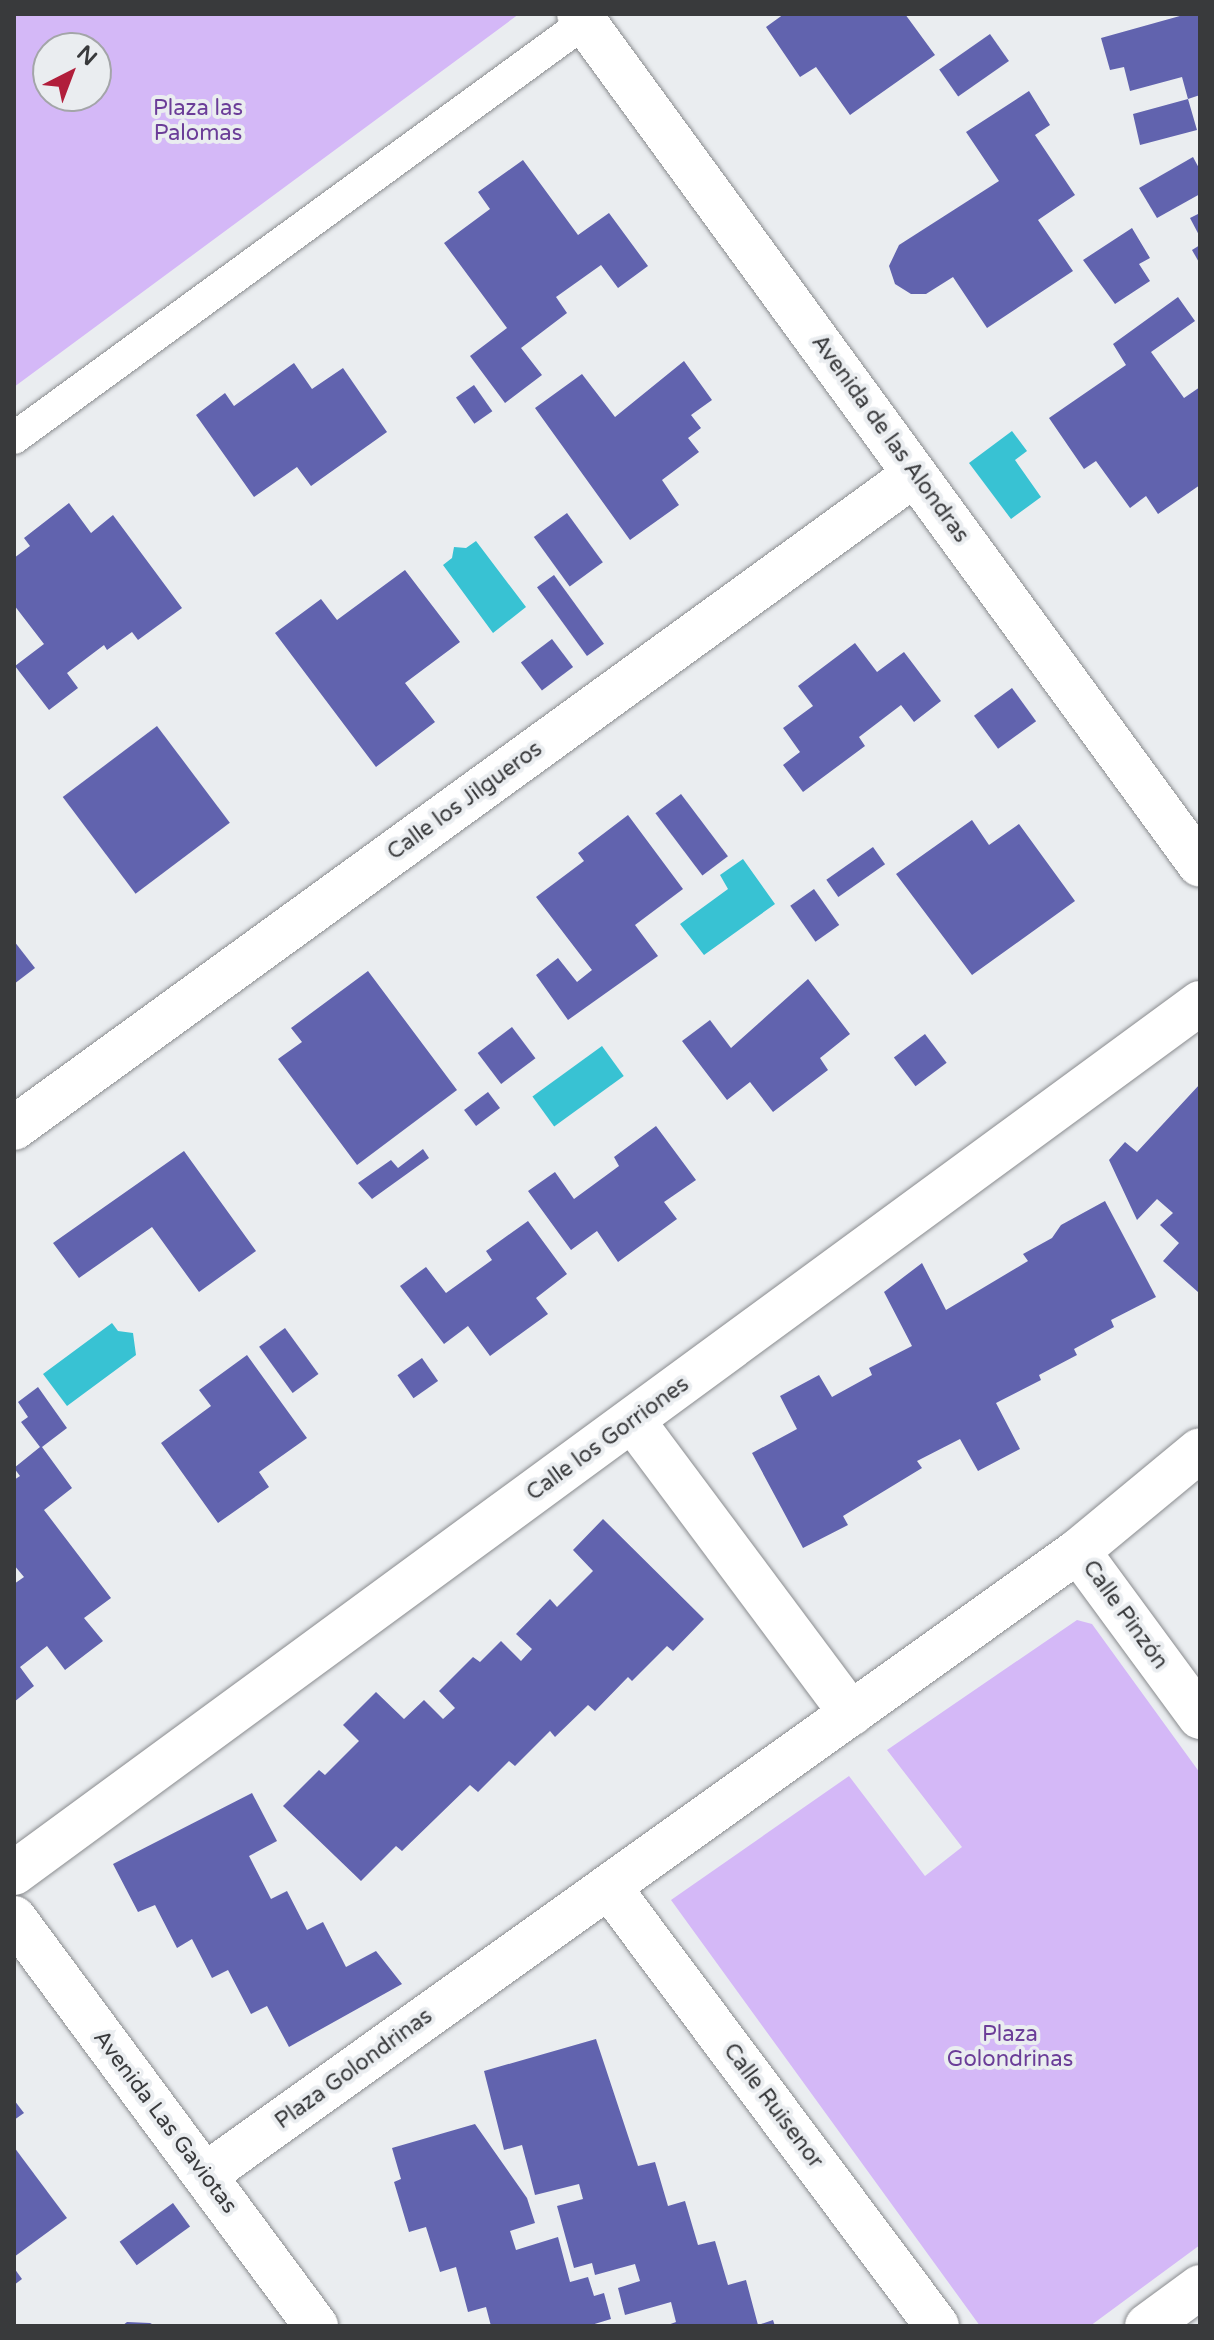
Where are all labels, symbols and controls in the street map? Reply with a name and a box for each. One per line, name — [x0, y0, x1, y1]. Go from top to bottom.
north arrow — [32, 32, 112, 112]
text: N — [71, 40, 102, 71]
park label: Plaza las Palomas — [153, 95, 243, 146]
street label: Avenida de las Alondras — [806, 330, 974, 548]
street label: Calle los Jilgueros — [382, 736, 548, 866]
street label: Calle los Gorriones — [522, 1371, 694, 1507]
street label: Calle Pinzón — [1077, 1555, 1173, 1675]
street label: Plaza Golondrinas — [270, 2003, 438, 2135]
park label: Plaza Golondrinas — [947, 2021, 1073, 2072]
street label: Avenida Las Gaviotas — [88, 2025, 242, 2219]
street label: Calle Ruisenor — [717, 2038, 829, 2174]

